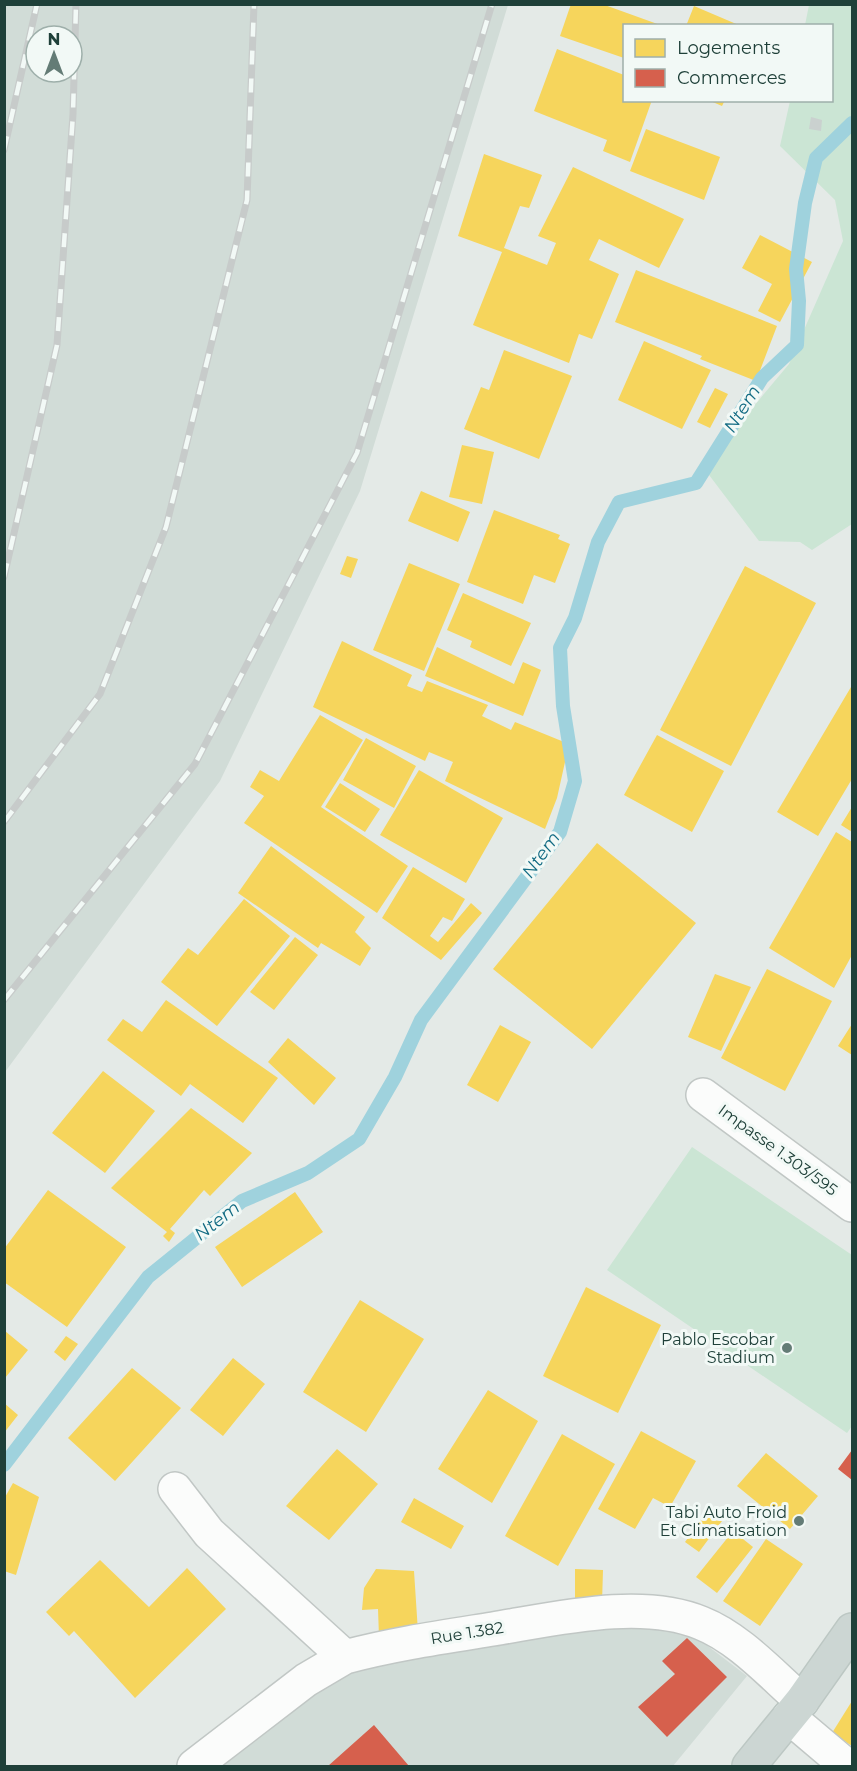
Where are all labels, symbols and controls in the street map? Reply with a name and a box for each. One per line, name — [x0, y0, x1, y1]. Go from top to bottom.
north arrow — [24, 24, 84, 84]
legend — [623, 24, 833, 102]
text: N — [48, 30, 60, 49]
text: Logements — [677, 37, 780, 59]
text: Commerces — [677, 67, 787, 89]
water label: Ntem — [719, 381, 765, 437]
water label: Ntem — [517, 828, 565, 882]
street label: Impasse 1.303/595 — [715, 1100, 841, 1200]
water label: Ntem — [190, 1196, 244, 1246]
place label: Pablo Escobar Stadium — [661, 1330, 775, 1367]
marker: Pablo Escobar Stadium — [780, 1341, 794, 1355]
place label: Tabi Auto Froid Et Climatisation — [660, 1503, 787, 1540]
marker: Tabi Auto Froid Et Climatisation — [792, 1514, 806, 1528]
street label: Rue 1.382 — [429, 1618, 505, 1648]

